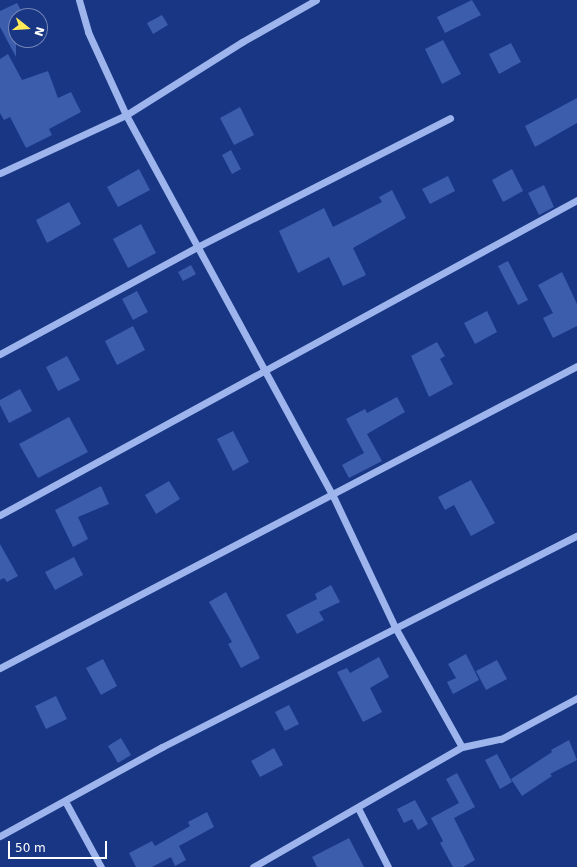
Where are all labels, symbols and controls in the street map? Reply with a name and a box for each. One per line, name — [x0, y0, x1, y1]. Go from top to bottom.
north arrow — [8, 8, 48, 48]
text: N — [31, 25, 47, 38]
scale bar — [10, 833, 109, 859]
text: 50 m — [15, 841, 46, 855]

